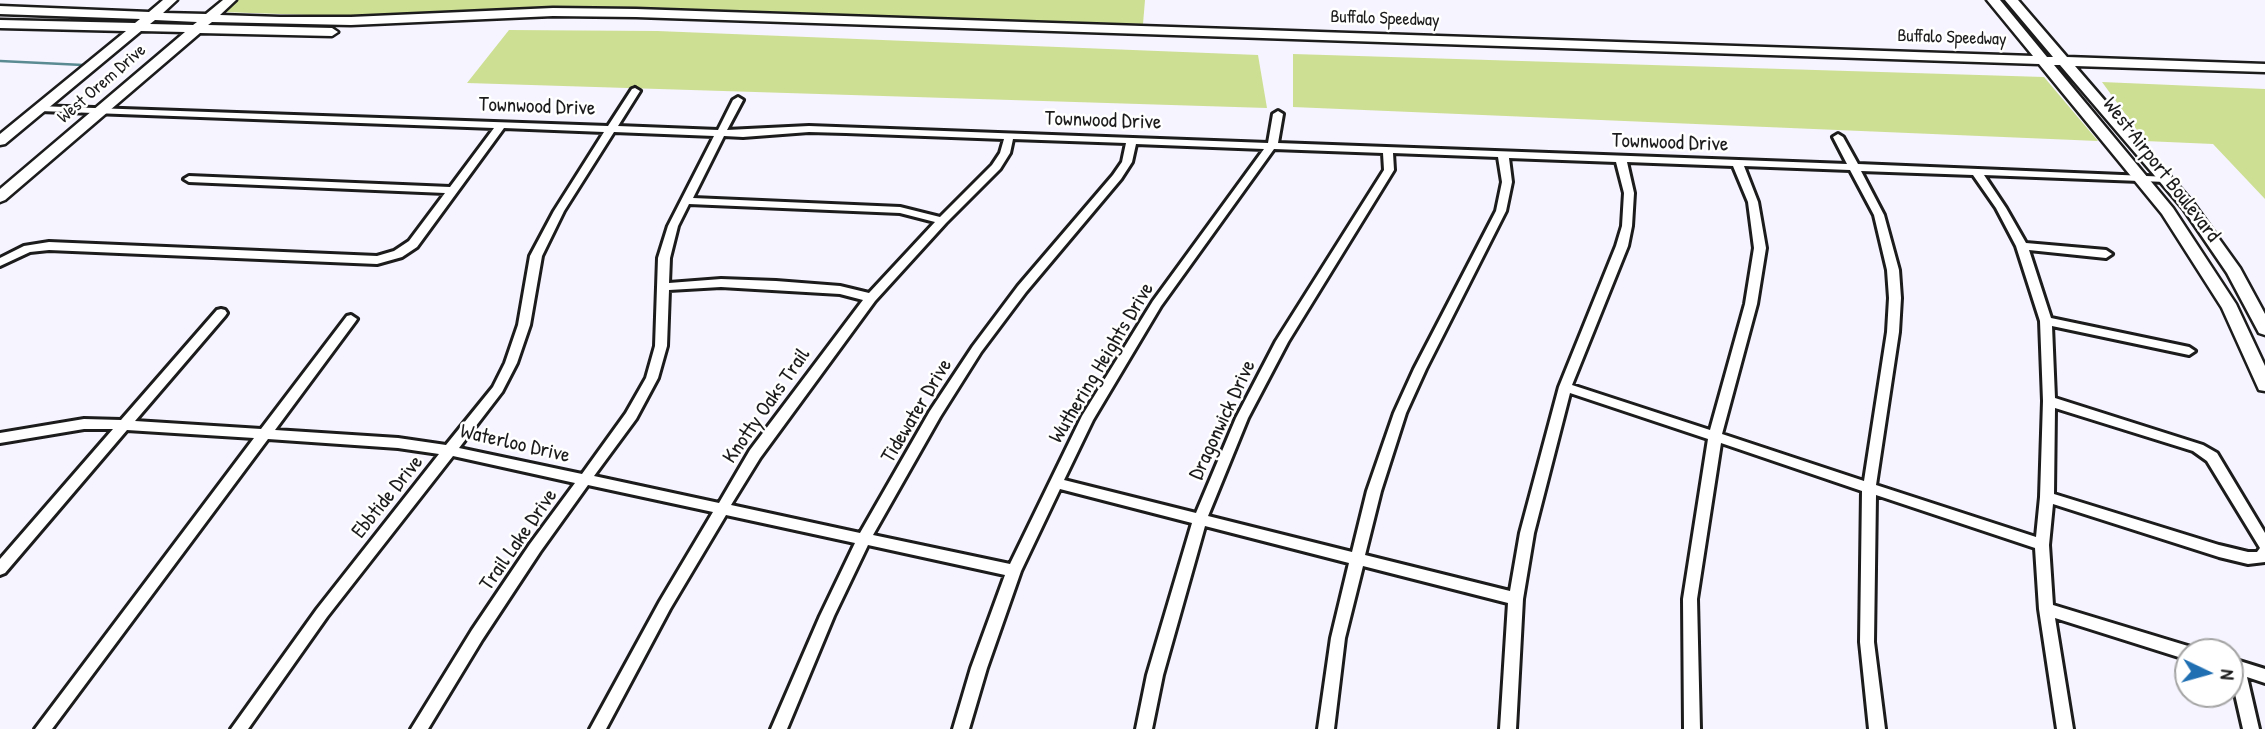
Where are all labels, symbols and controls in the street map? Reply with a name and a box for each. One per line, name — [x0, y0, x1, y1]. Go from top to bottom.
street label: Buffalo Speedway — [1330, 6, 1440, 32]
street label: Buffalo Speedway — [1897, 25, 2007, 51]
street label: West Orem Drive — [53, 40, 151, 128]
street label: Townwood Drive — [478, 92, 596, 122]
street label: West Airport Boulevard — [2097, 93, 2225, 247]
street label: Townwood Drive — [1044, 106, 1162, 136]
street label: Townwood Drive — [1611, 128, 1729, 158]
street label: Wuthering Heights Drive — [1044, 278, 1160, 448]
street label: Knotty Oaks Trail — [718, 343, 816, 469]
street label: Tidewater Drive — [876, 354, 958, 468]
street label: Dragonwick Drive — [1184, 356, 1262, 484]
street label: Waterloo Drive — [458, 419, 572, 469]
street label: Ebbtide Drive — [347, 450, 429, 544]
street label: Trail Lake Drive — [475, 484, 563, 596]
north arrow — [2174, 638, 2244, 708]
text: N — [2215, 668, 2241, 681]

